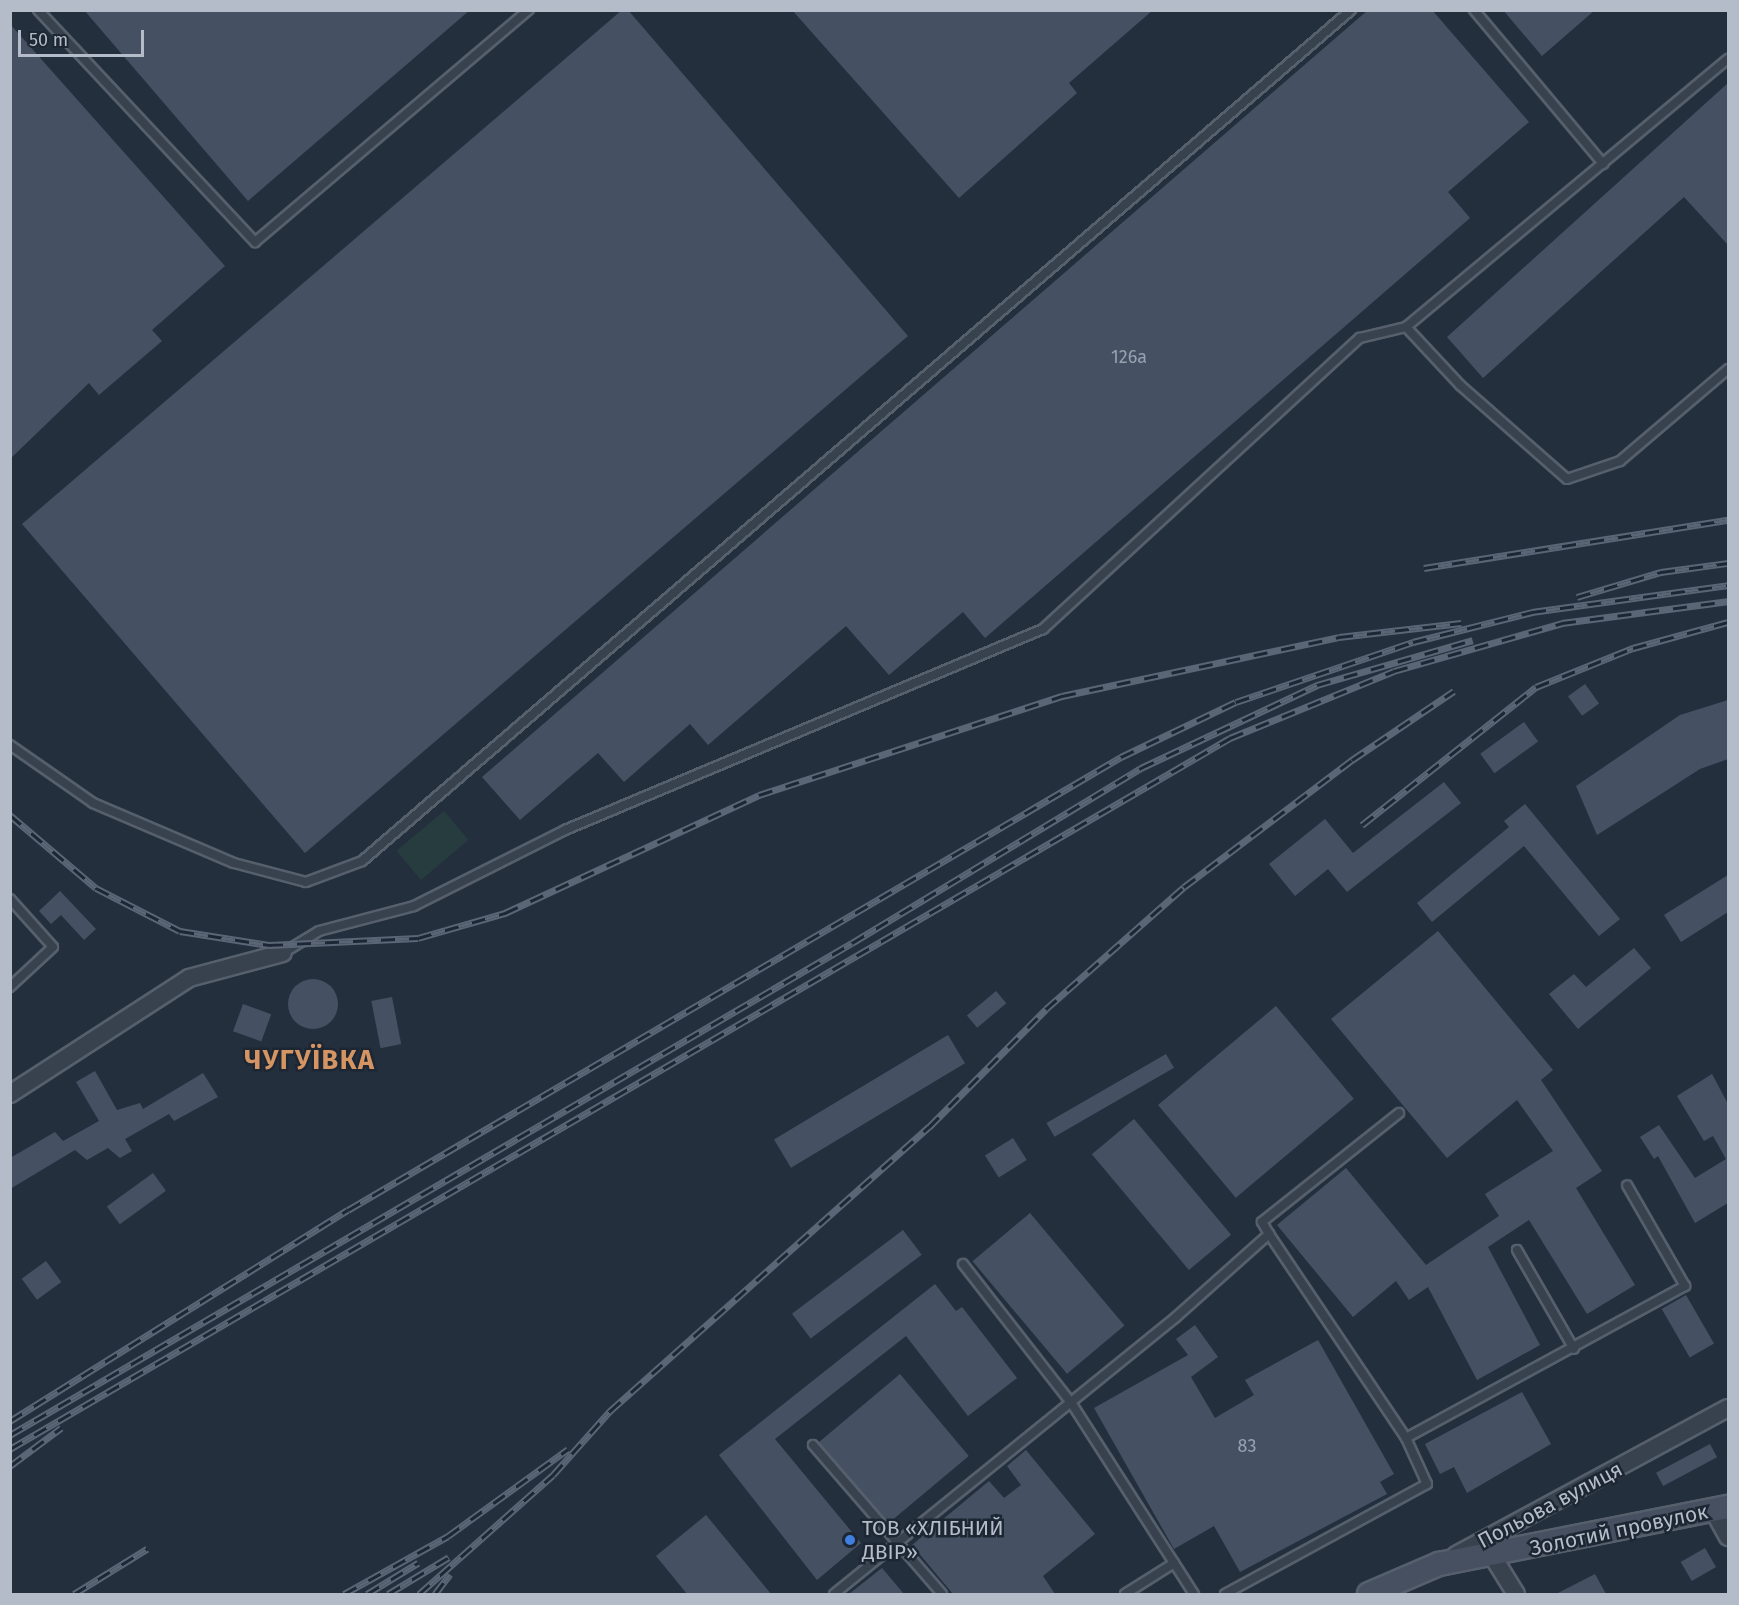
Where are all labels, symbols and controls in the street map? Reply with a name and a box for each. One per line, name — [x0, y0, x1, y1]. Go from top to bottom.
scale bar — [21, 18, 147, 56]
text: 50 m — [29, 29, 68, 51]
house number: 126а — [1111, 346, 1147, 368]
district label: ЧУГУЇВКА — [245, 1045, 375, 1077]
house number: 83 — [1238, 1435, 1256, 1457]
street label: Польова вулиця — [1473, 1456, 1627, 1554]
street label: Золотий провулок — [1528, 1499, 1710, 1561]
place label: ТОВ «ХЛІБНИЙ ДВІР» — [862, 1515, 1004, 1565]
marker: ТОВ «ХЛІБНИЙ ДВІР» — [843, 1533, 857, 1547]

